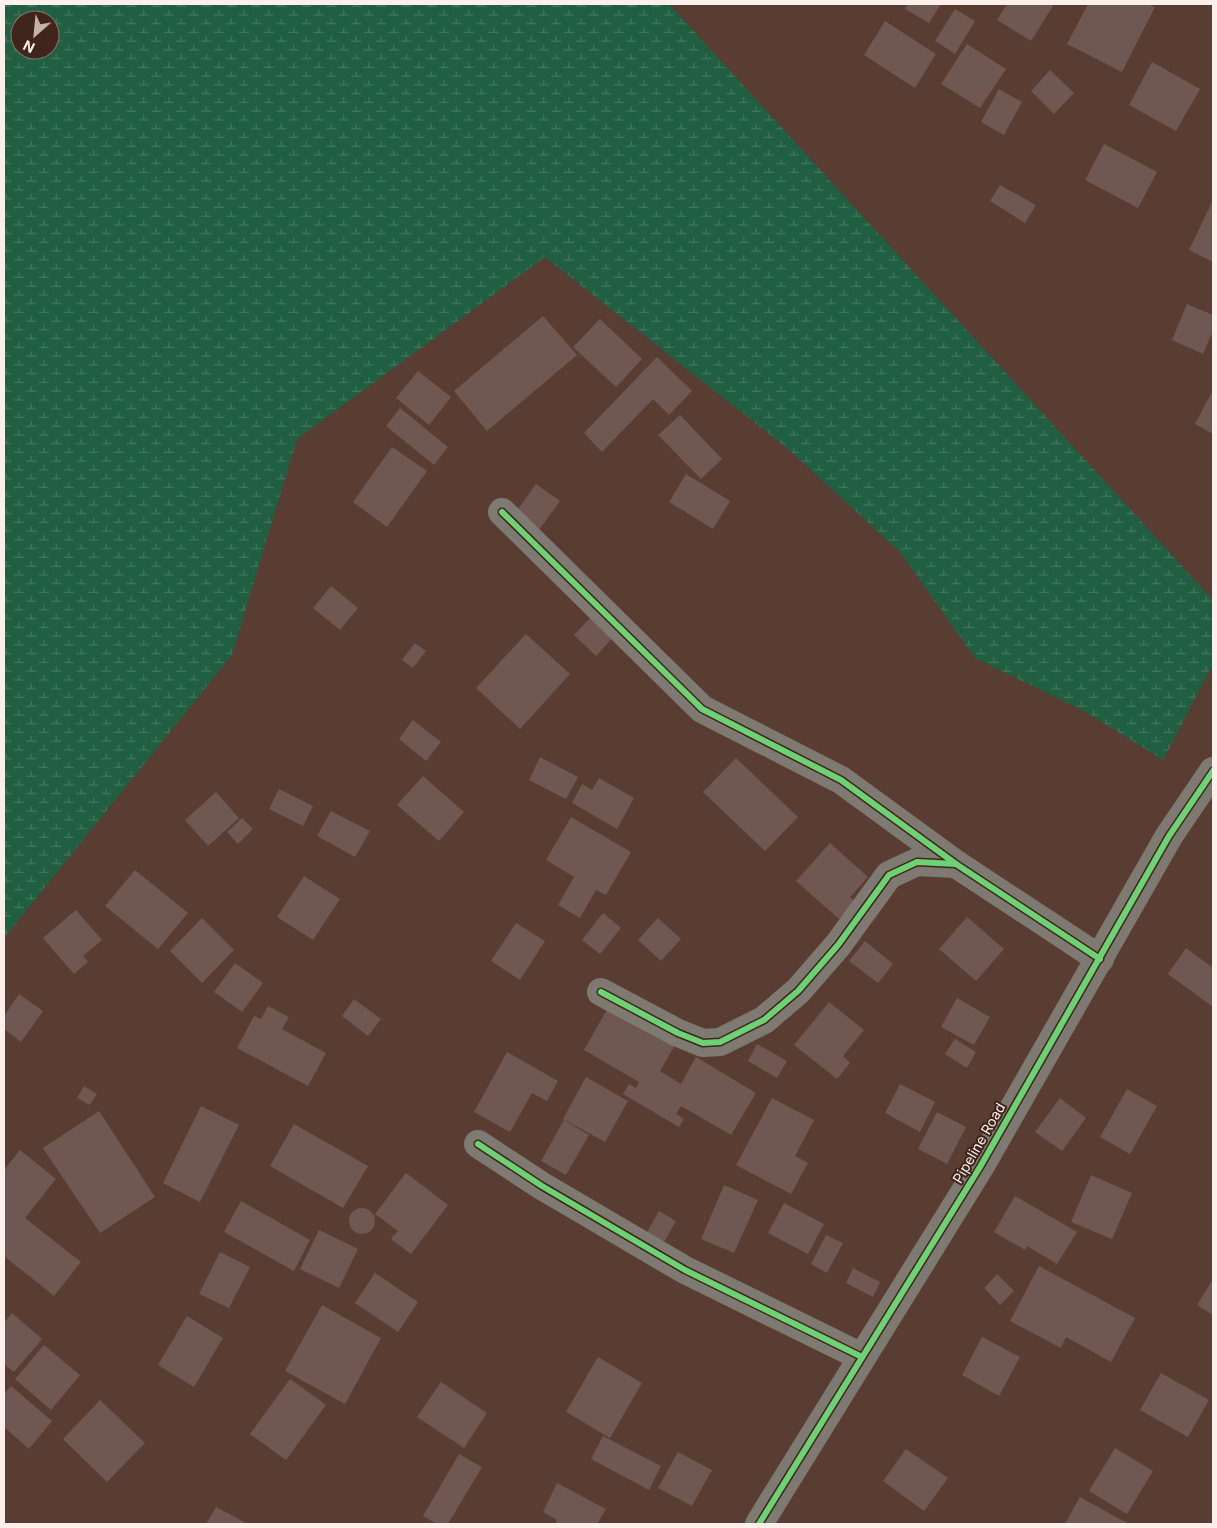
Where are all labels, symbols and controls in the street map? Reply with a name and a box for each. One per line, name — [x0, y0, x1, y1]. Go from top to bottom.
north arrow — [10, 10, 60, 60]
text: N — [20, 37, 37, 57]
street label: Pipeline Road — [949, 1100, 1008, 1186]

